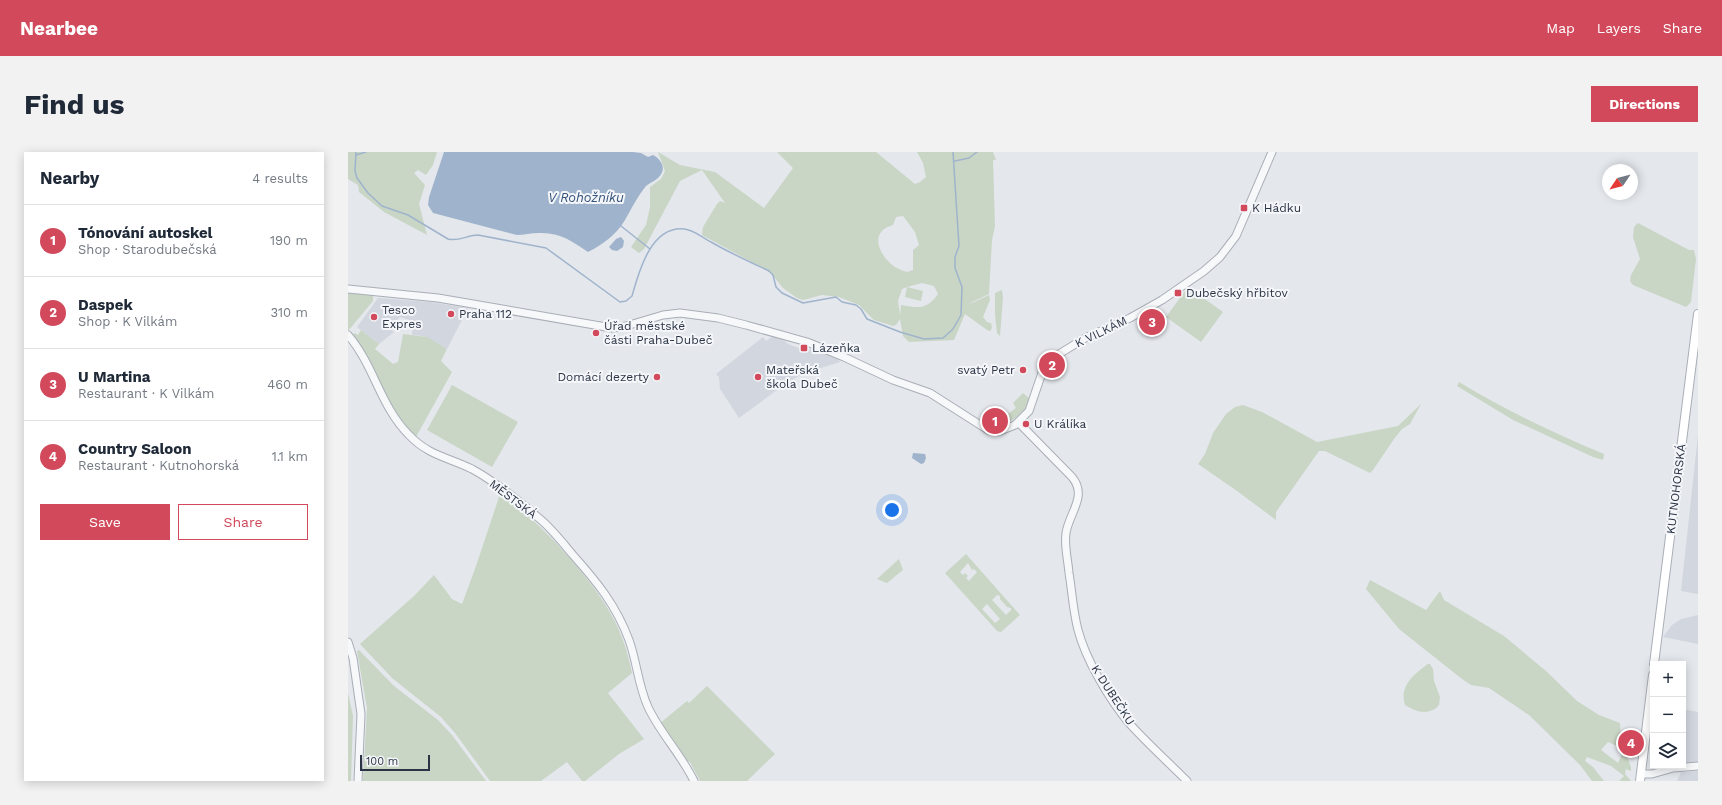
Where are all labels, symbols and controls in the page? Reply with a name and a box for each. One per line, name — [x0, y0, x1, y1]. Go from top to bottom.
text: Nearbee — [20, 17, 98, 40]
text: Map — [1546, 20, 1575, 36]
text: Layers — [1597, 20, 1641, 36]
text: Share — [1663, 20, 1702, 36]
button: Directions — [1591, 86, 1698, 122]
text: Find us — [24, 88, 124, 121]
north arrow — [1602, 164, 1638, 200]
text: Nearby — [40, 168, 99, 188]
text: 4 results — [252, 171, 308, 186]
water label: V Rohožníku — [548, 190, 624, 205]
place label: K Hádku — [1252, 201, 1301, 215]
marker: K Hádku — [1239, 203, 1249, 213]
text: Tónování autoskel — [78, 224, 212, 242]
text: 1 — [50, 233, 56, 248]
text: 190 m — [270, 233, 308, 248]
text: Shop · Starodubečská — [78, 242, 217, 257]
place label: Dubečský hřbitov — [1186, 286, 1289, 300]
marker: Dubečský hřbitov — [1173, 288, 1183, 298]
text: Daspek — [78, 296, 133, 314]
place label: Tesco Expres — [382, 303, 422, 331]
text: 2 — [49, 305, 57, 320]
text: 310 m — [270, 305, 308, 320]
place label: Praha 112 — [459, 307, 512, 321]
pin: 3 — [1139, 307, 1165, 337]
marker: Praha 112 — [446, 309, 456, 319]
marker: Tesco Expres — [369, 312, 379, 322]
street label: K VILKÁM — [1073, 313, 1129, 351]
text: Shop · K Vilkám — [78, 314, 177, 329]
place label: Úřad městské části Praha-Dubeč — [604, 319, 713, 347]
marker: Úřad městské části Praha-Dubeč — [591, 328, 601, 338]
place label: Lázeňka — [812, 341, 860, 355]
marker: Lázeňka — [799, 343, 809, 353]
pin: 2 — [1039, 350, 1065, 380]
place label: Mateřská škola Dubeč — [766, 363, 838, 391]
place label: svatý Petr — [957, 363, 1015, 377]
marker: svatý Petr — [1018, 365, 1028, 375]
text: U Martina — [78, 368, 150, 386]
place label: Domácí dezerty — [557, 370, 650, 384]
marker: Domácí dezerty — [652, 372, 662, 382]
marker: Mateřská škola Dubeč — [753, 372, 763, 382]
text: 3 — [49, 377, 57, 392]
text: 460 m — [267, 377, 308, 392]
text: Restaurant · K Vilkám — [78, 386, 215, 401]
pin: 1 — [982, 406, 1008, 436]
place label: U Králíka — [1034, 417, 1087, 431]
marker: U Králíka — [1021, 419, 1031, 429]
text: Country Saloon — [78, 440, 192, 458]
street label: KUTNOHORSKÁ — [1664, 443, 1688, 535]
text: 4 — [49, 449, 57, 464]
text: 1.1 km — [272, 449, 308, 464]
text: Restaurant · Kutnohorská — [78, 458, 239, 473]
street label: MĚSTSKÁ — [487, 477, 539, 521]
your location — [882, 500, 902, 520]
button: Save — [40, 504, 170, 540]
button: Share — [178, 504, 308, 540]
map controls — [1650, 661, 1686, 769]
button: + — [1650, 661, 1686, 697]
street label: K DUBEČKU — [1088, 662, 1138, 728]
button: − — [1650, 697, 1686, 733]
pin: 4 — [1618, 728, 1644, 758]
button: layers — [1650, 733, 1686, 769]
scale bar — [360, 753, 430, 772]
text: 100 m — [366, 755, 398, 768]

